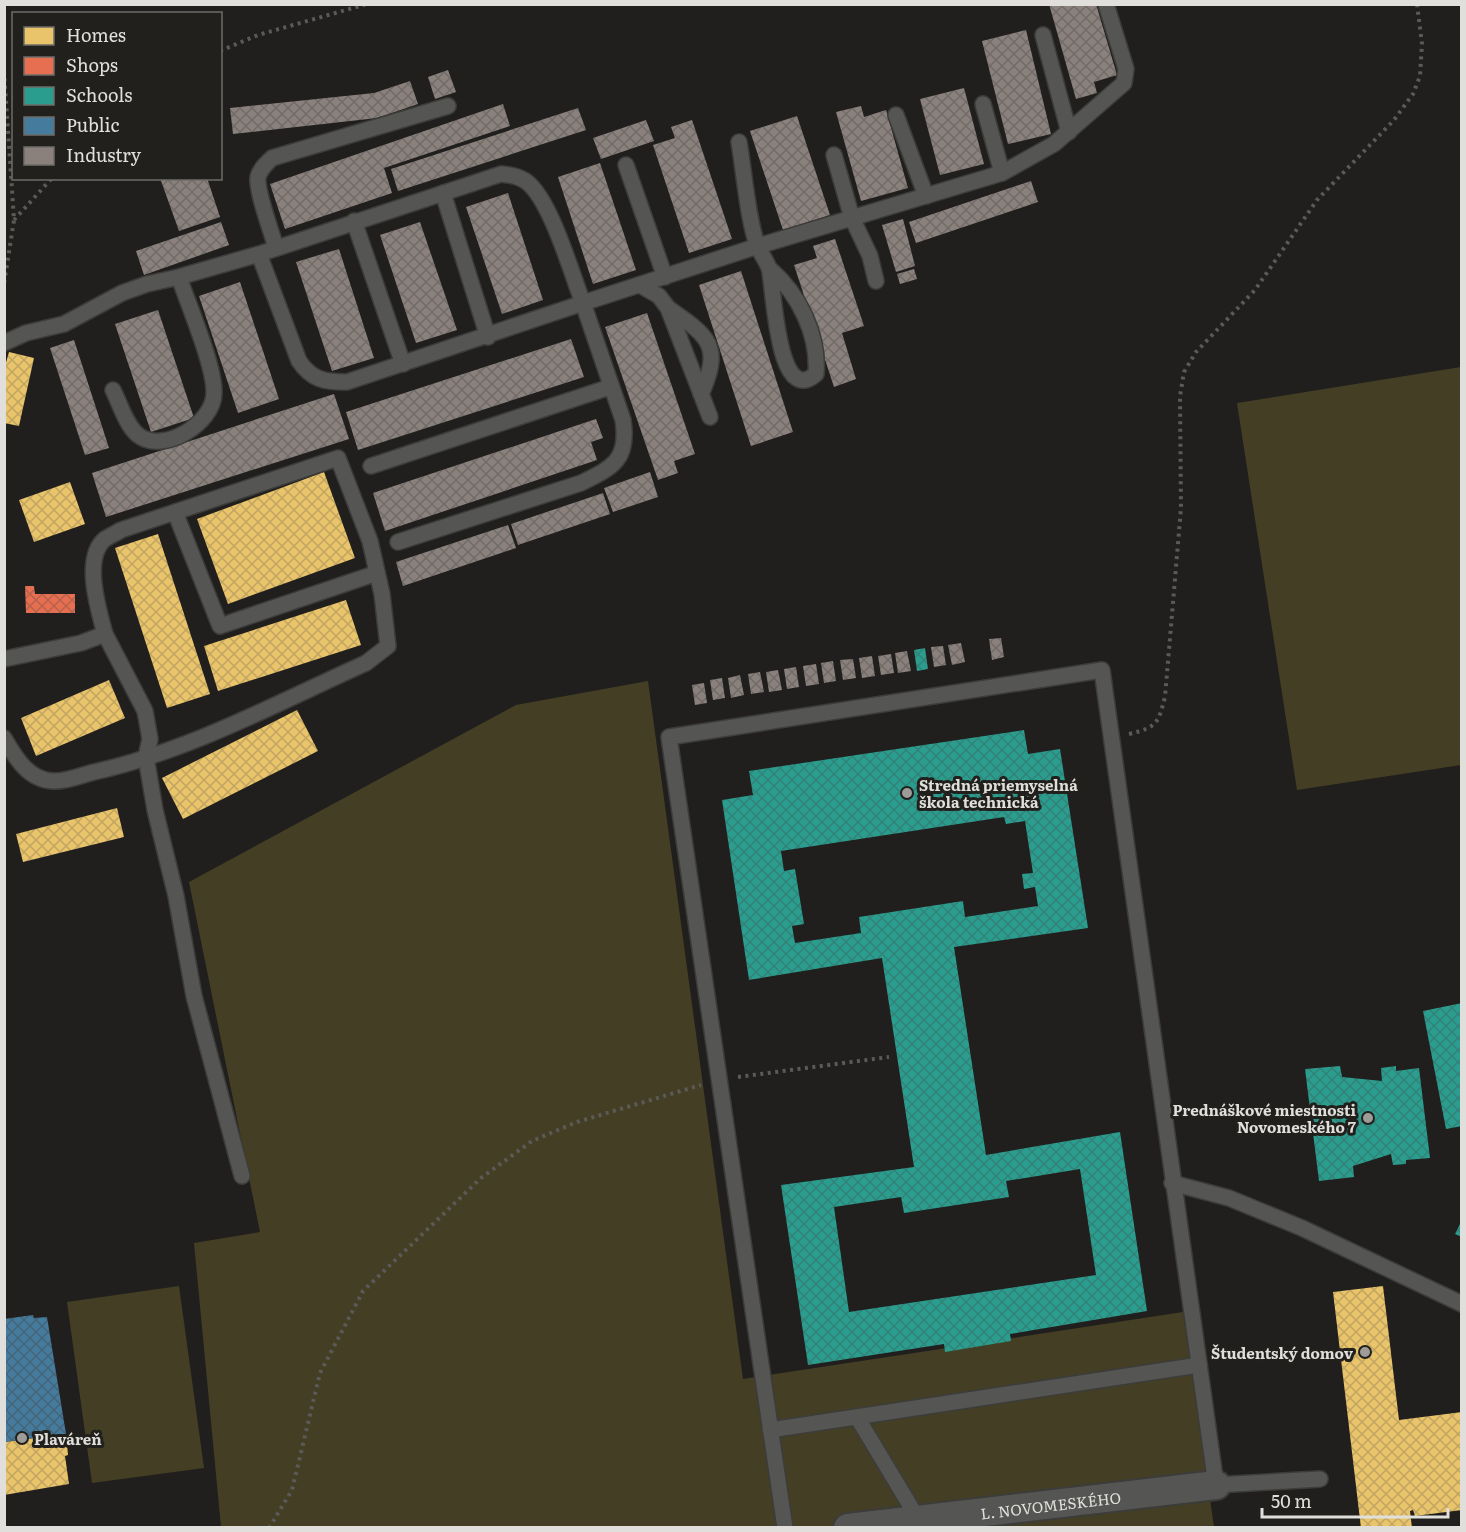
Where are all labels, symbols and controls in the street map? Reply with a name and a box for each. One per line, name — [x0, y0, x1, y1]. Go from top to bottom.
legend — [12, 12, 222, 180]
text: Homes — [66, 21, 126, 48]
text: Shops — [66, 51, 118, 78]
text: Schools — [66, 81, 132, 108]
text: Public — [66, 111, 120, 138]
text: Industry — [66, 141, 142, 168]
place label: Stredná priemyselná škola technická — [919, 773, 1078, 813]
marker: Stredná priemyselná škola technická — [900, 786, 914, 800]
place label: Prednáškové miestnosti Novomeského 7 — [1173, 1098, 1357, 1138]
marker: Prednáškové miestnosti Novomeského 7 — [1361, 1111, 1375, 1125]
place label: Študentský domov — [1211, 1341, 1354, 1364]
marker: Študentský domov — [1358, 1345, 1372, 1359]
place label: Plaváreň — [34, 1427, 102, 1450]
marker: Plaváreň — [15, 1431, 29, 1445]
scale bar — [1262, 1481, 1448, 1519]
street label: L. NOVOMESKÉHO — [979, 1485, 1122, 1524]
text: 50 m — [1271, 1487, 1312, 1514]

